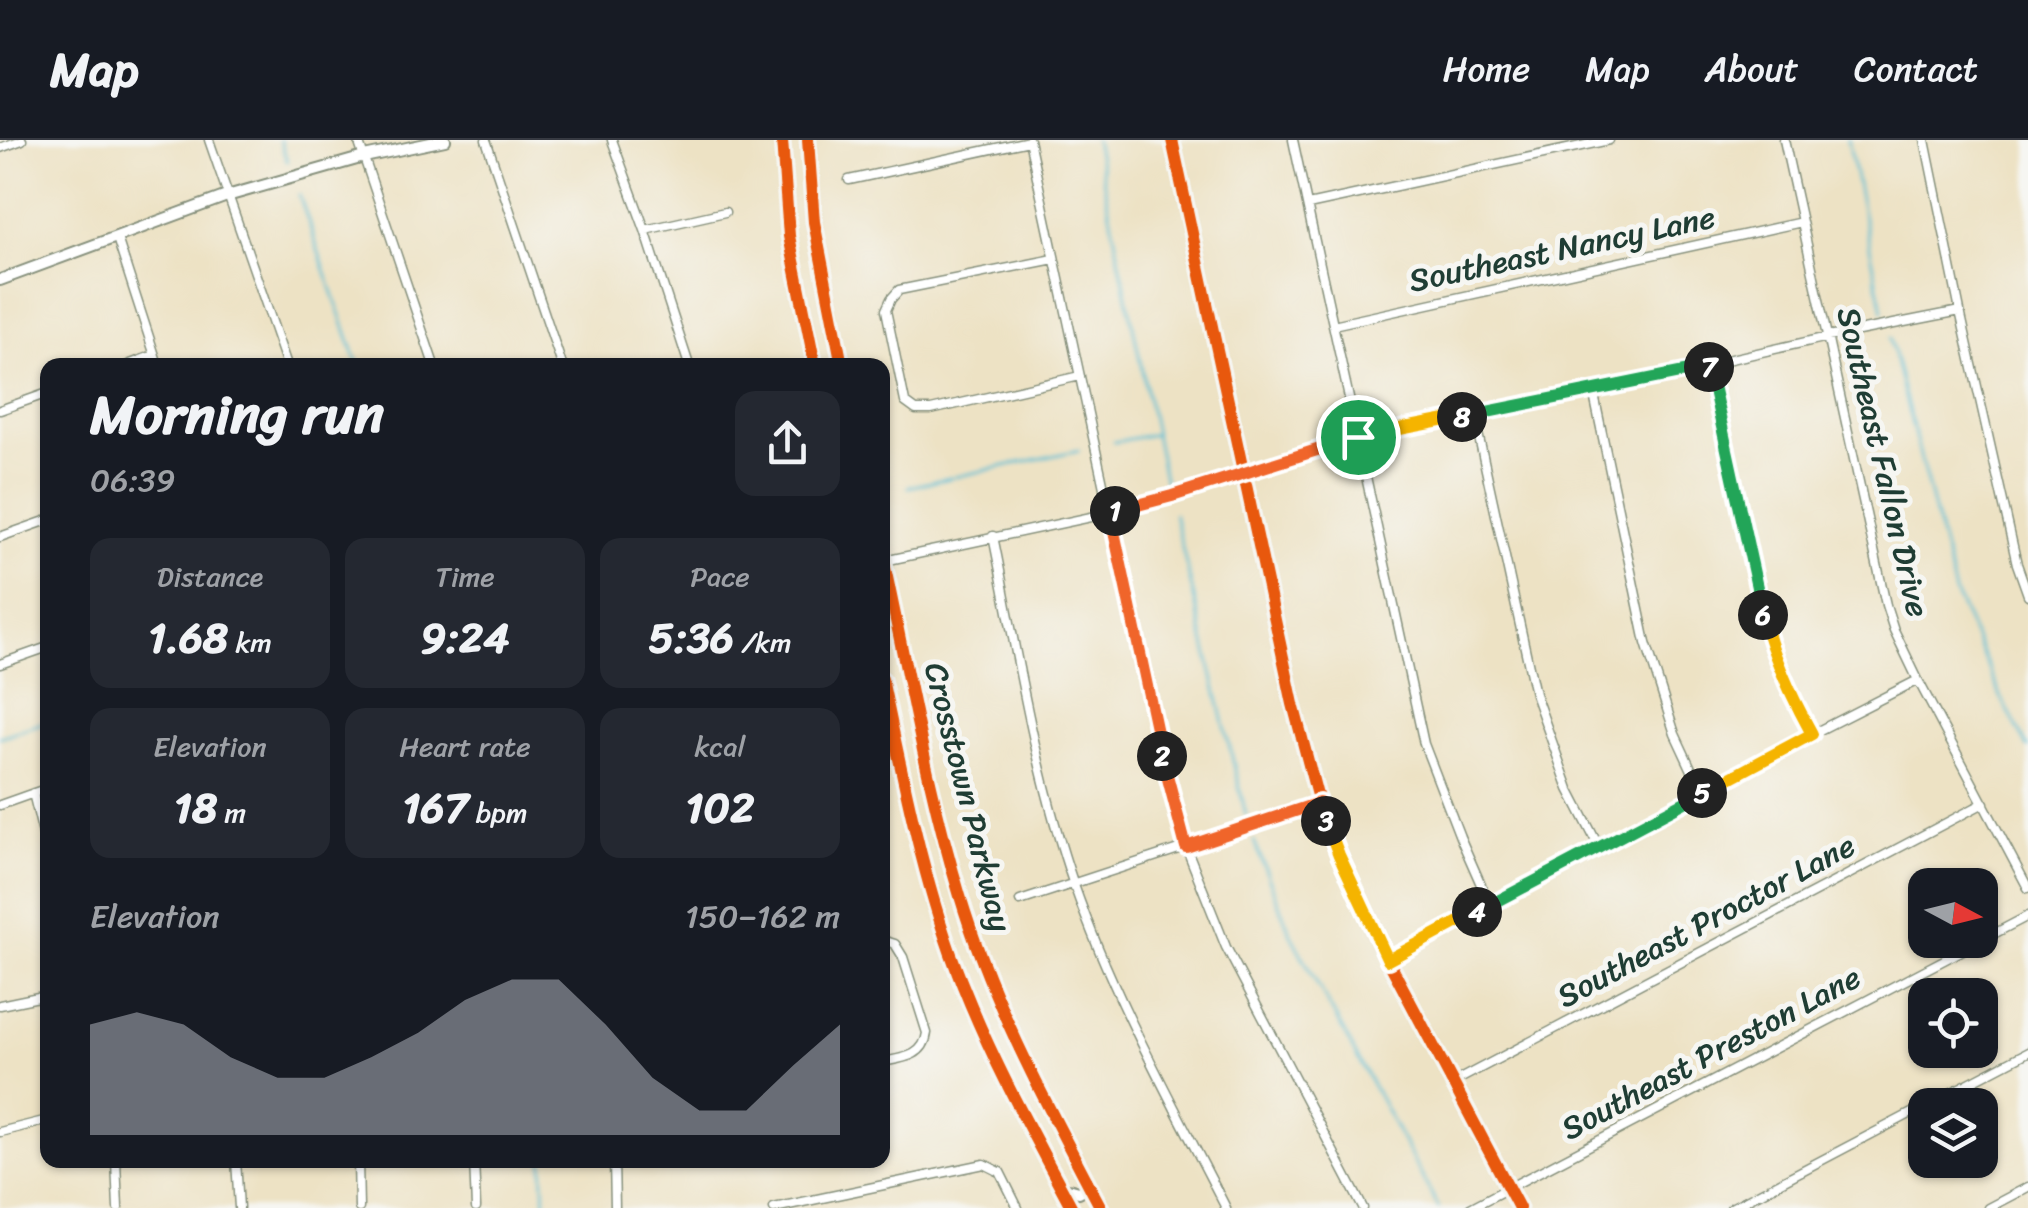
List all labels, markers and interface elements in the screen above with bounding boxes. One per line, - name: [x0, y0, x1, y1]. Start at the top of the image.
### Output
- text: Map: [50, 27, 139, 112]
- text: Home: [1443, 38, 1530, 100]
- text: Map: [1585, 38, 1650, 100]
- text: About: [1705, 38, 1799, 100]
- text: Contact: [1854, 38, 1978, 100]
- street label: Southeast Nancy Lane: [1403, 189, 1721, 309]
- street label: Southeast Fallon Drive: [1820, 301, 1946, 623]
- pin: 7: [1684, 342, 1734, 392]
- text: 7: [1701, 342, 1717, 391]
- text: Morning run: [90, 366, 384, 463]
- button: share: [735, 391, 840, 496]
- pin: 8: [1437, 392, 1487, 442]
- text: 8: [1454, 392, 1470, 441]
- pin: [1316, 395, 1401, 480]
- icon: arrive: [1331, 410, 1386, 465]
- text: 06:39: [90, 452, 175, 509]
- pin: 1: [1090, 486, 1140, 536]
- text: 1: [1109, 486, 1121, 535]
- text: Distance: [157, 552, 263, 601]
- text: Time: [435, 552, 495, 601]
- text: Pace: [690, 552, 750, 601]
- pin: 6: [1738, 590, 1788, 640]
- text: 6: [1755, 590, 1771, 639]
- text: 1.68: [148, 601, 228, 675]
- text: 9:24: [421, 601, 509, 675]
- text: 5:36: [649, 601, 734, 675]
- text: km: [228, 618, 272, 667]
- text: /km: [734, 618, 791, 667]
- street label: Crosstown Parkway: [907, 656, 1029, 938]
- text: Elevation: [153, 722, 267, 771]
- text: Heart rate: [399, 722, 531, 771]
- text: kcal: [695, 722, 745, 771]
- pin: 2: [1137, 731, 1187, 781]
- text: 2: [1154, 731, 1170, 780]
- pin: 5: [1677, 768, 1727, 818]
- text: 5: [1693, 768, 1711, 817]
- text: 18: [174, 771, 217, 845]
- text: 167: [403, 771, 468, 845]
- text: 102: [686, 771, 754, 845]
- text: m: [217, 788, 246, 837]
- text: bpm: [468, 788, 527, 837]
- pin: 3: [1301, 796, 1351, 846]
- text: 3: [1318, 796, 1334, 845]
- street label: Southeast Proctor Lane: [1546, 818, 1866, 1024]
- north arrow: [1908, 868, 1998, 958]
- map controls: [1908, 868, 1998, 1178]
- pin: 4: [1452, 887, 1502, 937]
- text: 4: [1468, 887, 1486, 936]
- text: Elevation: [90, 888, 220, 945]
- text: 150–162 m: [685, 888, 840, 945]
- street label: Southeast Preston Lane: [1550, 950, 1872, 1156]
- button: locate: [1908, 978, 1998, 1068]
- button: layers: [1908, 1088, 1998, 1178]

